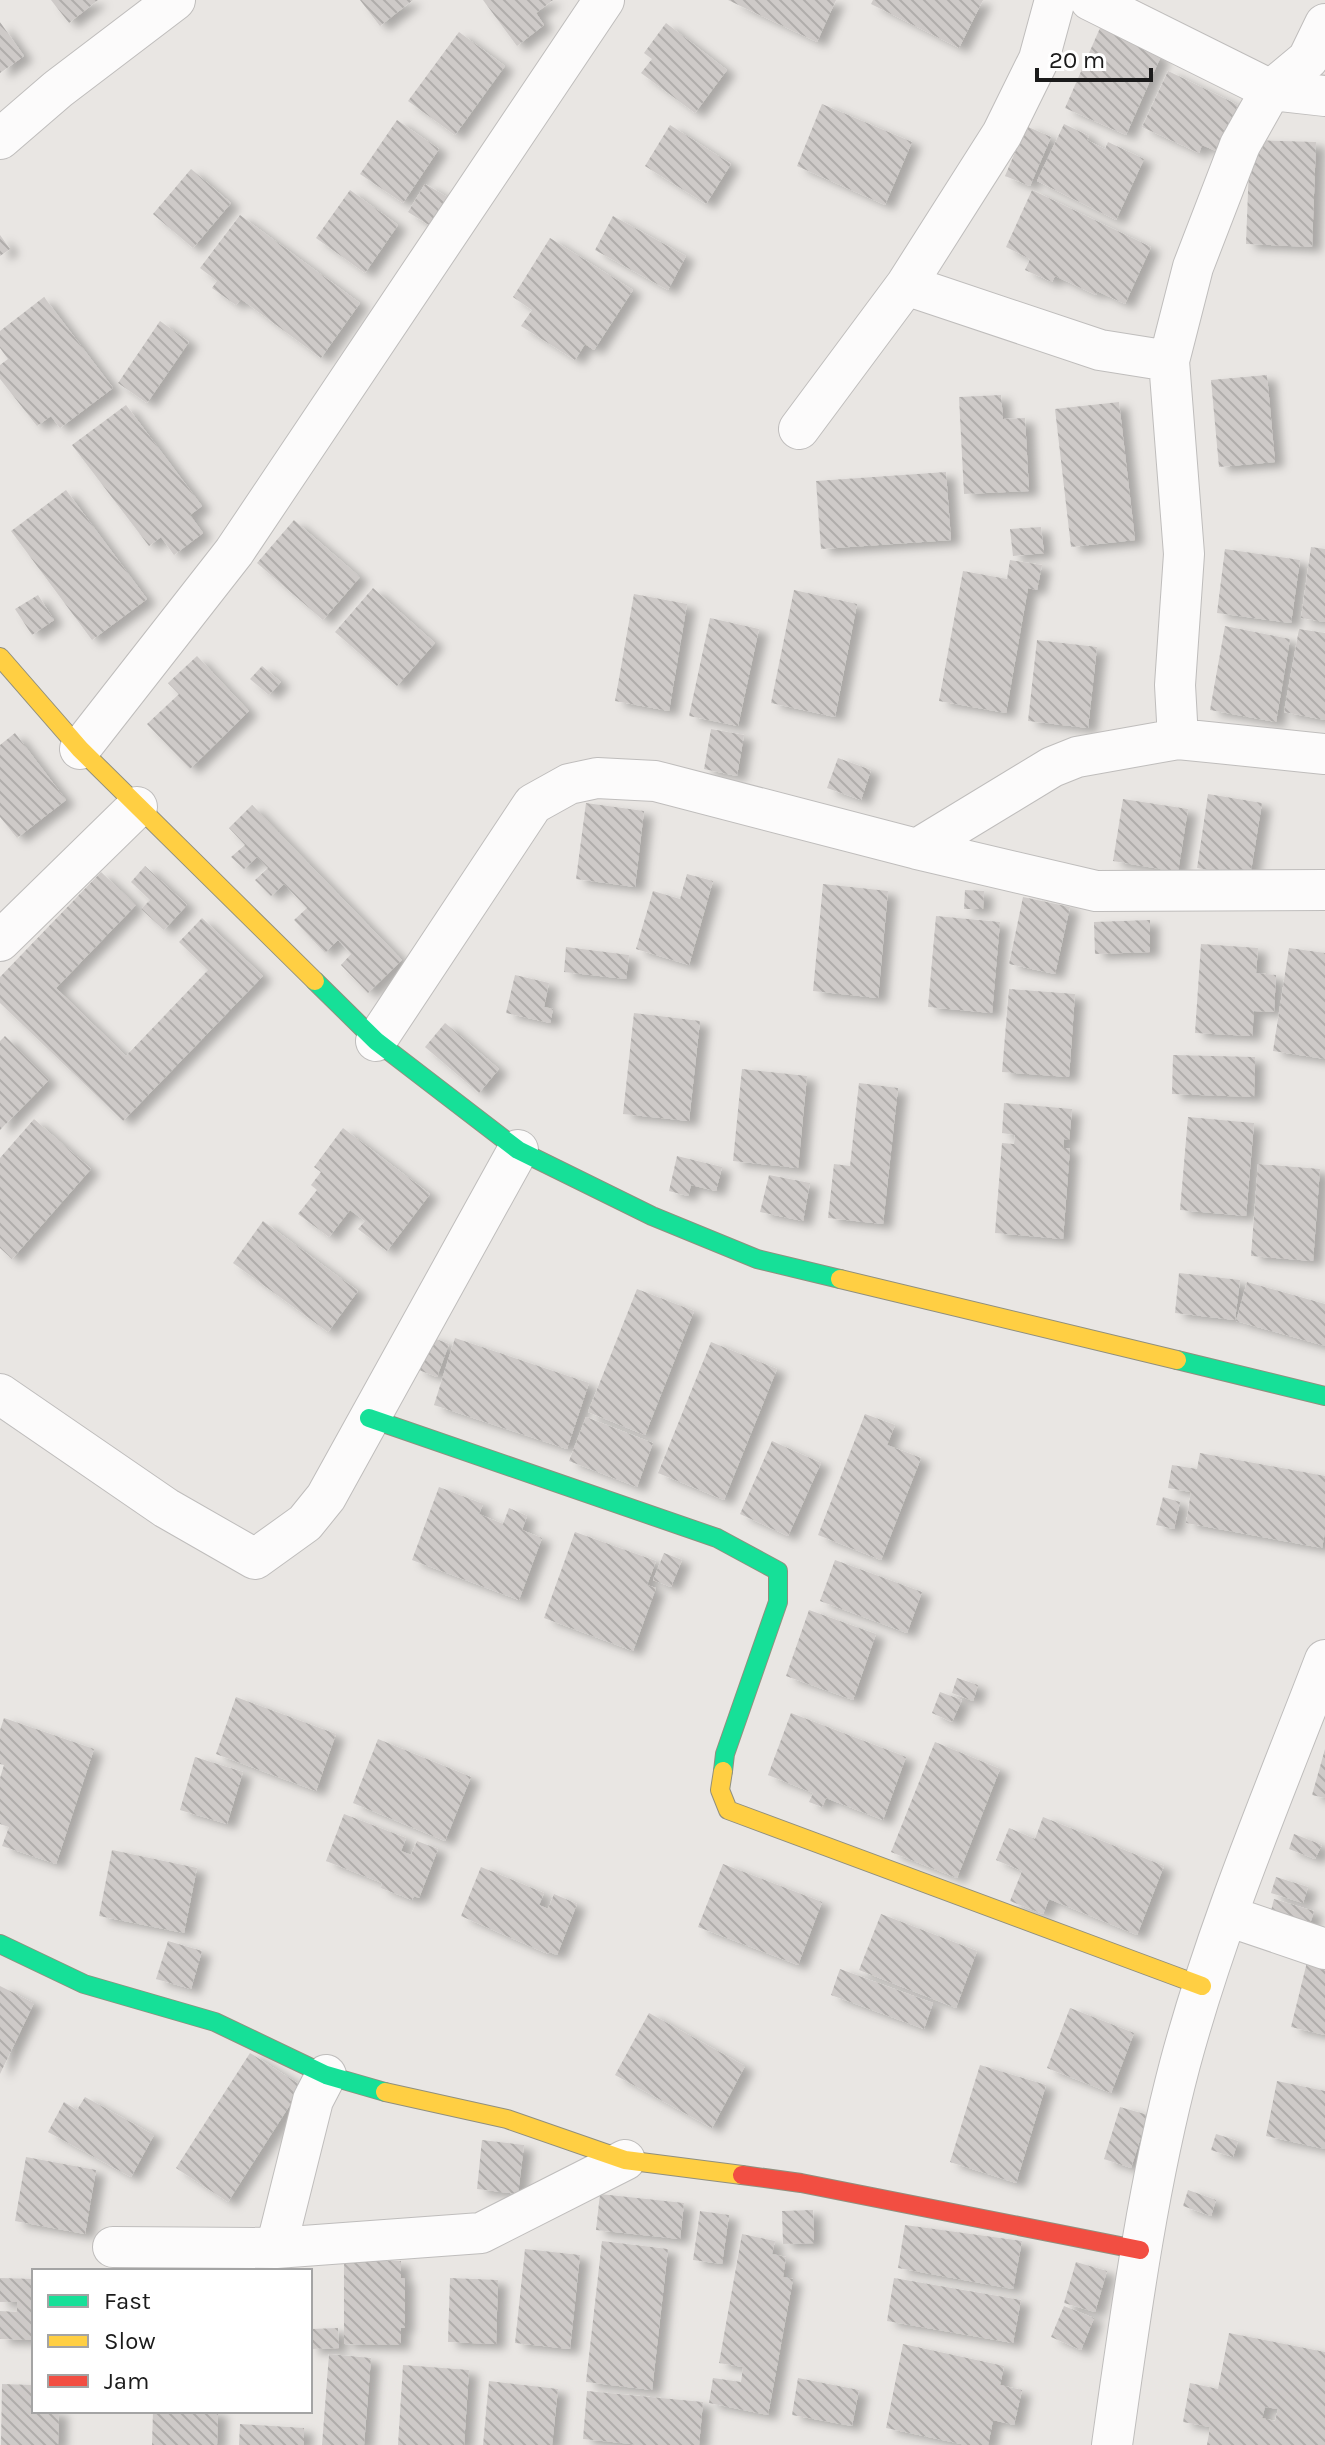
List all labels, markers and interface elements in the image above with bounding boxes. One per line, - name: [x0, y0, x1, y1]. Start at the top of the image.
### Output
- scale bar: [1037, 32, 1151, 82]
- text: 20 m: [1049, 46, 1105, 74]
- legend: [32, 2269, 312, 2413]
- text: Fast: [104, 2287, 151, 2315]
- text: Slow: [104, 2327, 156, 2355]
- text: Jam: [104, 2367, 149, 2395]

